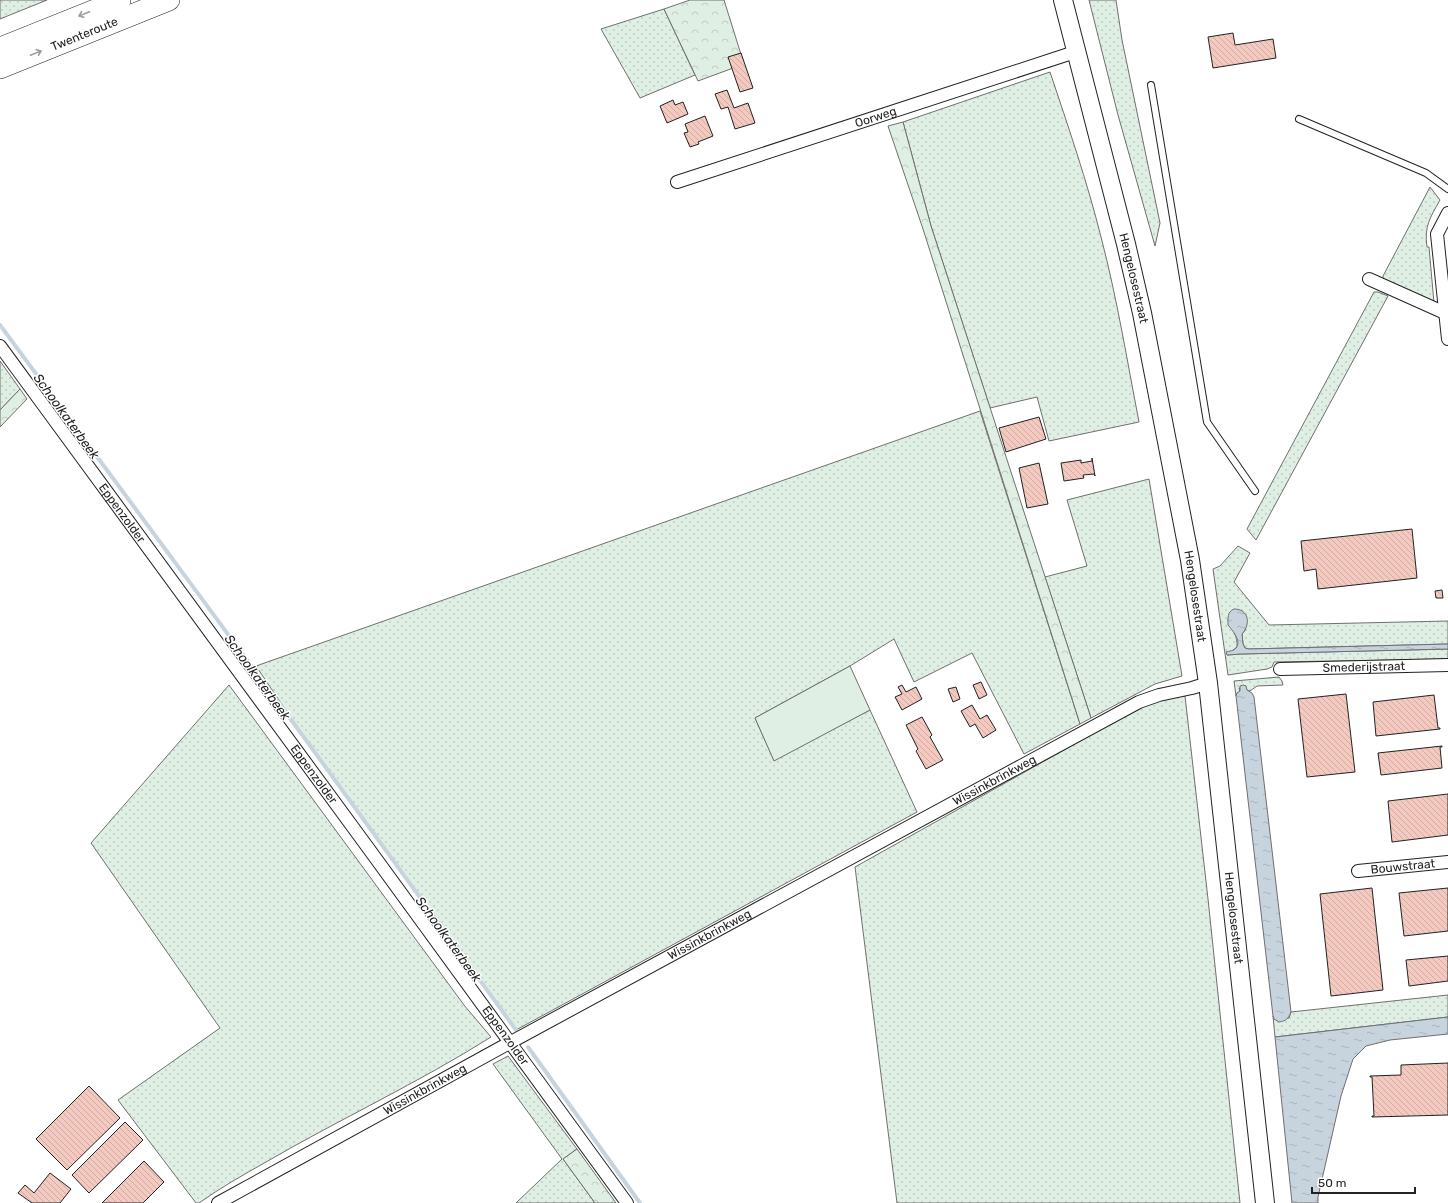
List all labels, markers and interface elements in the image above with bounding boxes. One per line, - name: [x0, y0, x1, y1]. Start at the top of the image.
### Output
- one-way arrow: [78, 11, 90, 19]
- street label: Twenteroute: [49, 14, 120, 54]
- one-way arrow: [30, 49, 42, 57]
- street label: Oorweg: [853, 104, 898, 130]
- street label: Hengelosestraat: [1116, 231, 1151, 325]
- water label: Schoolkaterbeek: [31, 371, 103, 462]
- street label: Eppenzolder: [96, 481, 149, 546]
- street label: Hengelosestraat: [1181, 549, 1209, 643]
- water label: Schoolkaterbeek: [222, 632, 294, 723]
- street label: Smederijstraat: [1323, 659, 1406, 675]
- street label: Eppenzolder: [288, 742, 341, 807]
- street label: Wissinkbrinkweg: [950, 752, 1038, 809]
- street label: Bouwstraat: [1370, 856, 1436, 877]
- street label: Hengelosestraat: [1222, 871, 1246, 965]
- water label: Schoolkaterbeek: [413, 894, 485, 985]
- street label: Wissinkbrinkweg: [665, 906, 754, 963]
- street label: Eppenzolder: [479, 1003, 532, 1068]
- street label: Wissinkbrinkweg: [381, 1061, 469, 1118]
- scale bar: [1312, 1169, 1415, 1195]
- text: 50 m: [1318, 1176, 1346, 1190]

